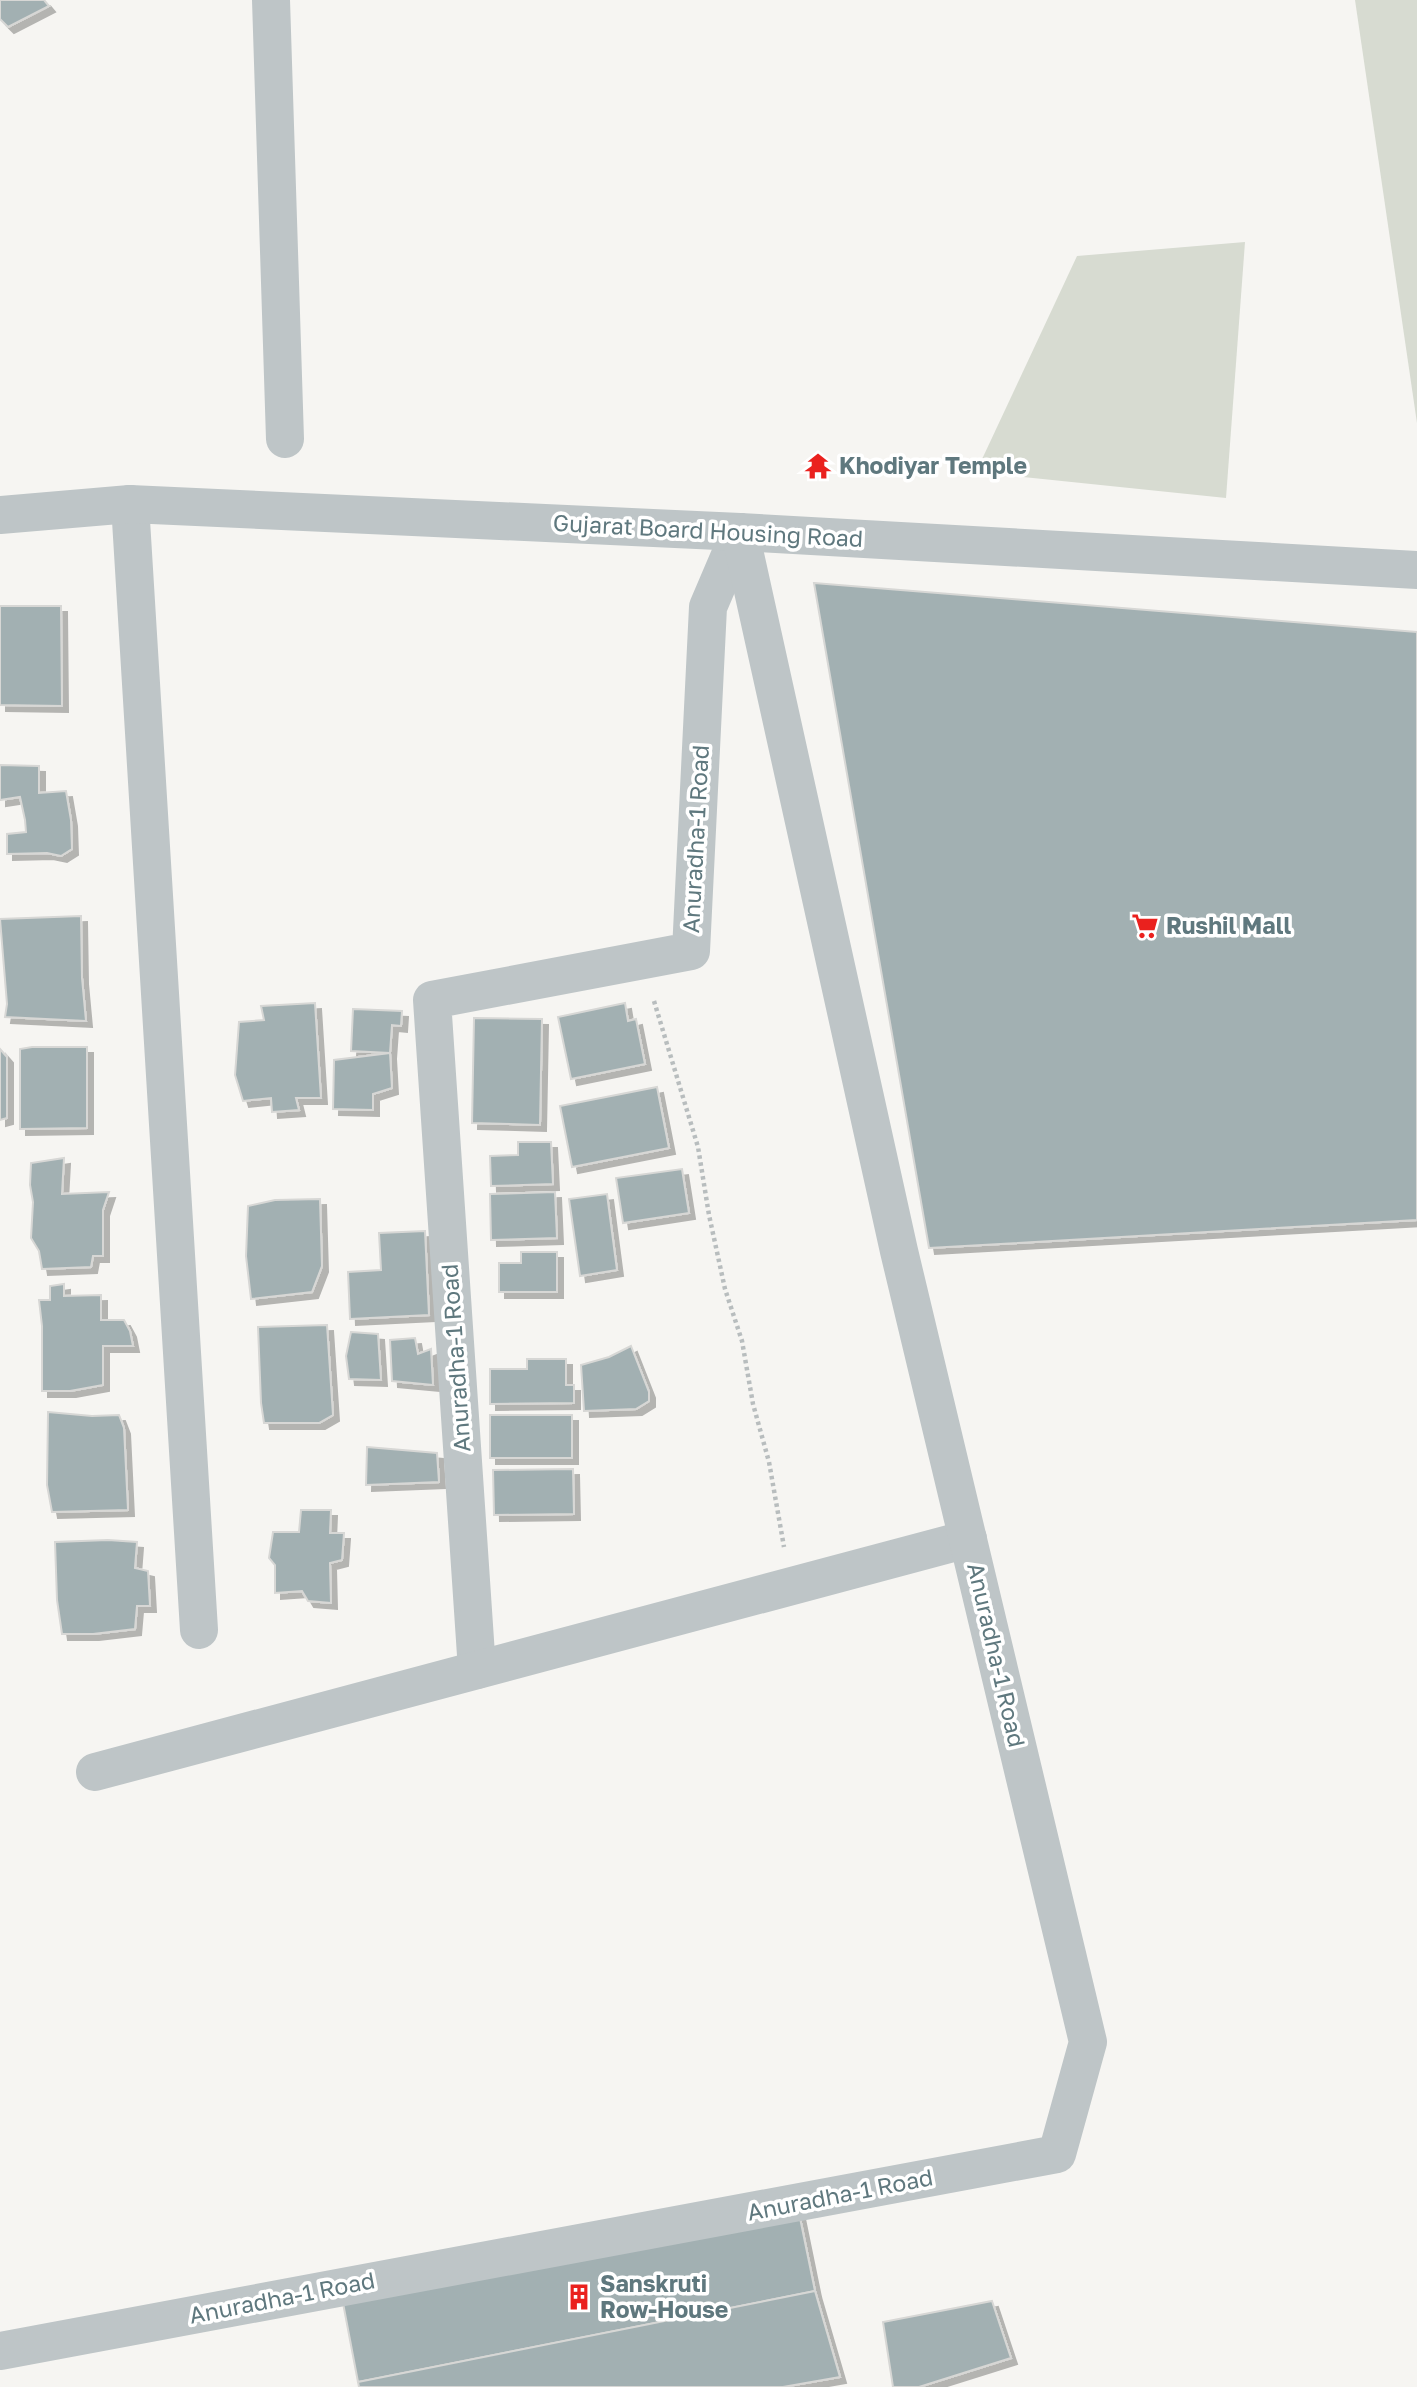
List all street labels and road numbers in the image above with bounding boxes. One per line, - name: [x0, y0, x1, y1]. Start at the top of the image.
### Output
- street label: Gujarat Board Housing Road: [552, 508, 864, 552]
- street label: Anuradha-1 Road: [676, 744, 714, 934]
- street label: Anuradha-1 Road: [434, 1263, 476, 1453]
- street label: Anuradha-1 Road: [962, 1560, 1032, 1750]
- street label: Anuradha-1 Road: [745, 2162, 935, 2226]
- street label: Anuradha-1 Road: [187, 2265, 377, 2329]

